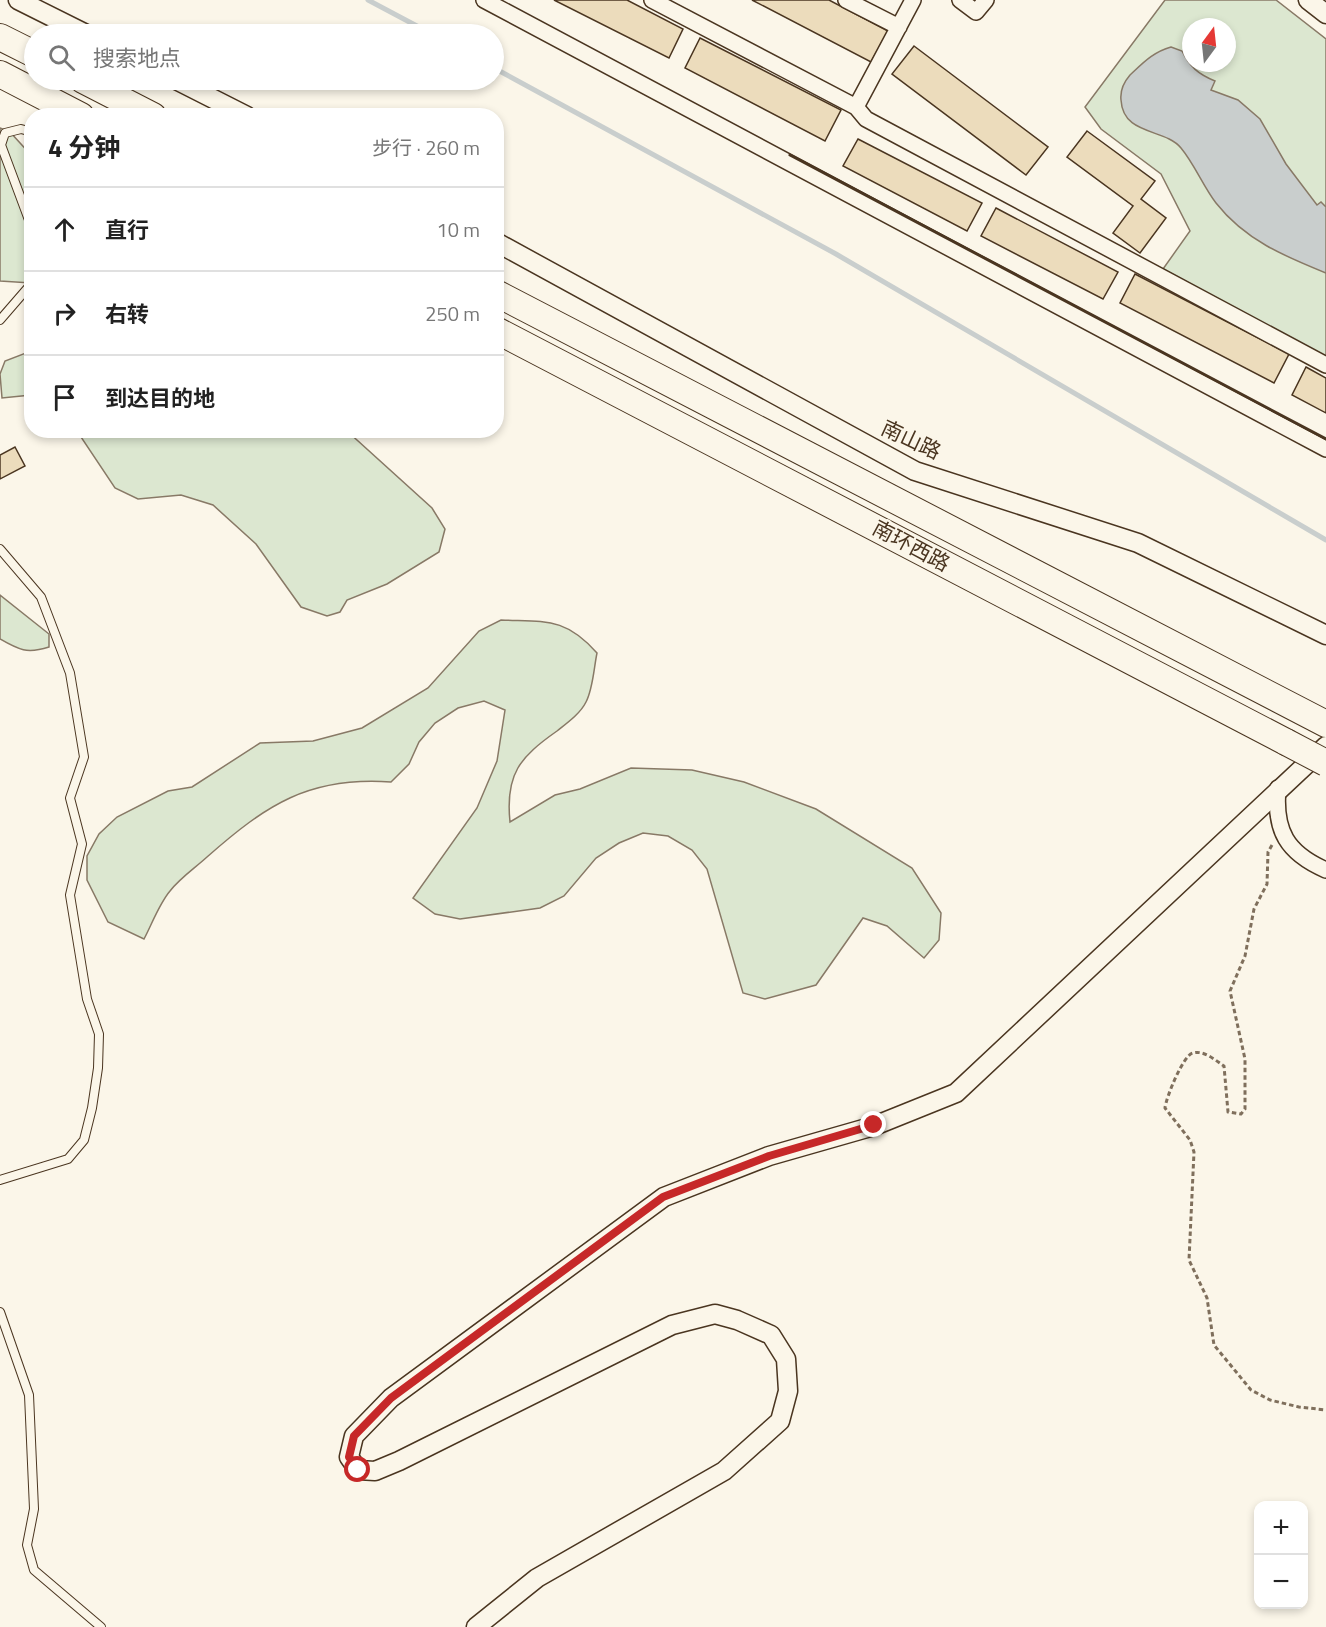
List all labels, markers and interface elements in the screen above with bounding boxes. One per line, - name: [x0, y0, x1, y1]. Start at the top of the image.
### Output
- north arrow: [1182, 18, 1236, 72]
- search box: [24, 24, 504, 90]
- icon: search: [45, 41, 78, 74]
- text: 搜索地点: [93, 41, 181, 75]
- text: 4 分钟: [48, 128, 120, 167]
- text: 步行 · 260 m: [372, 132, 480, 163]
- icon: ahead: [48, 213, 81, 246]
- text: 直行: [105, 213, 149, 247]
- text: 10 m: [436, 214, 480, 245]
- icon: right: [48, 297, 81, 330]
- text: 右转: [105, 297, 149, 331]
- text: 250 m: [425, 298, 480, 329]
- icon: arrive: [48, 381, 81, 414]
- text: 到达目的地: [105, 381, 215, 415]
- street label: 南山路: [876, 411, 947, 467]
- street label: 南环西路: [867, 511, 956, 579]
- route end: [860, 1111, 886, 1137]
- route start: [344, 1456, 370, 1482]
- map controls: [1254, 1501, 1308, 1609]
- button: +: [1254, 1501, 1308, 1555]
- button: −: [1254, 1555, 1308, 1609]

